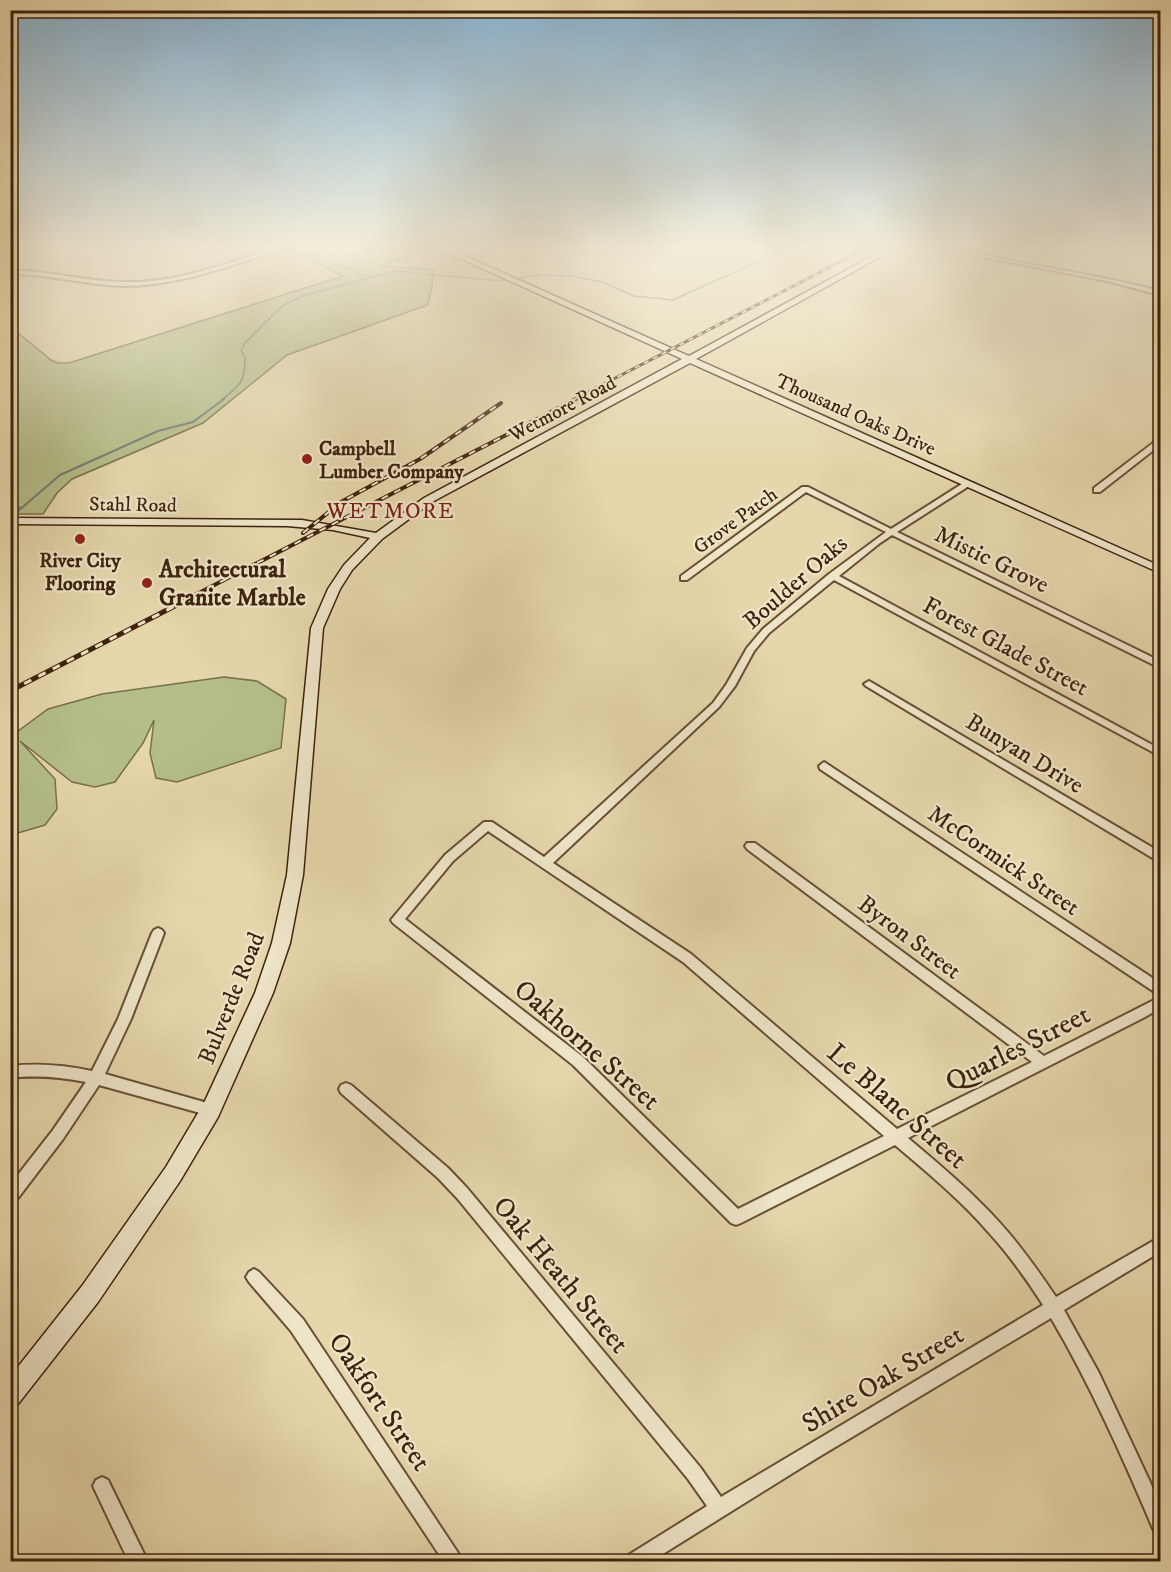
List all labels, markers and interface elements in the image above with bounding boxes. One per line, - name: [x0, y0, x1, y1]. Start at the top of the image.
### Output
- street label: Thousand Oaks Drive: [771, 369, 939, 462]
- street label: Wetmore Road: [504, 371, 621, 449]
- place label: Campbell Lumber Company: [319, 437, 464, 485]
- marker: Campbell Lumber Company: [300, 452, 314, 466]
- street label: Grove Patch: [689, 482, 783, 560]
- street label: Stahl Road: [89, 492, 177, 519]
- district label: WETMORE: [326, 498, 455, 525]
- street label: Mistic Grove: [930, 519, 1054, 600]
- street label: Boulder Oaks: [737, 529, 854, 636]
- marker: River City Flooring: [73, 532, 87, 546]
- place label: River City Flooring: [39, 549, 121, 597]
- place label: Architectural Granite Marble: [158, 555, 306, 613]
- marker: Architectural Granite Marble: [140, 576, 154, 590]
- street label: Forest Glade Street: [918, 591, 1094, 703]
- street label: Bunyan Drive: [960, 707, 1089, 801]
- street label: McCormick Street: [922, 799, 1085, 923]
- street label: Byron Street: [852, 889, 967, 987]
- street label: Bulverde Road: [192, 928, 272, 1069]
- street label: Oakhorne Street: [507, 972, 667, 1118]
- street label: Quarles Street: [939, 997, 1096, 1100]
- street label: Le Blanc Street: [820, 1036, 974, 1177]
- street label: Oak Heath Street: [485, 1189, 637, 1361]
- street label: Shire Oak Street: [796, 1317, 970, 1441]
- street label: Oakfort Street: [321, 1326, 439, 1478]

